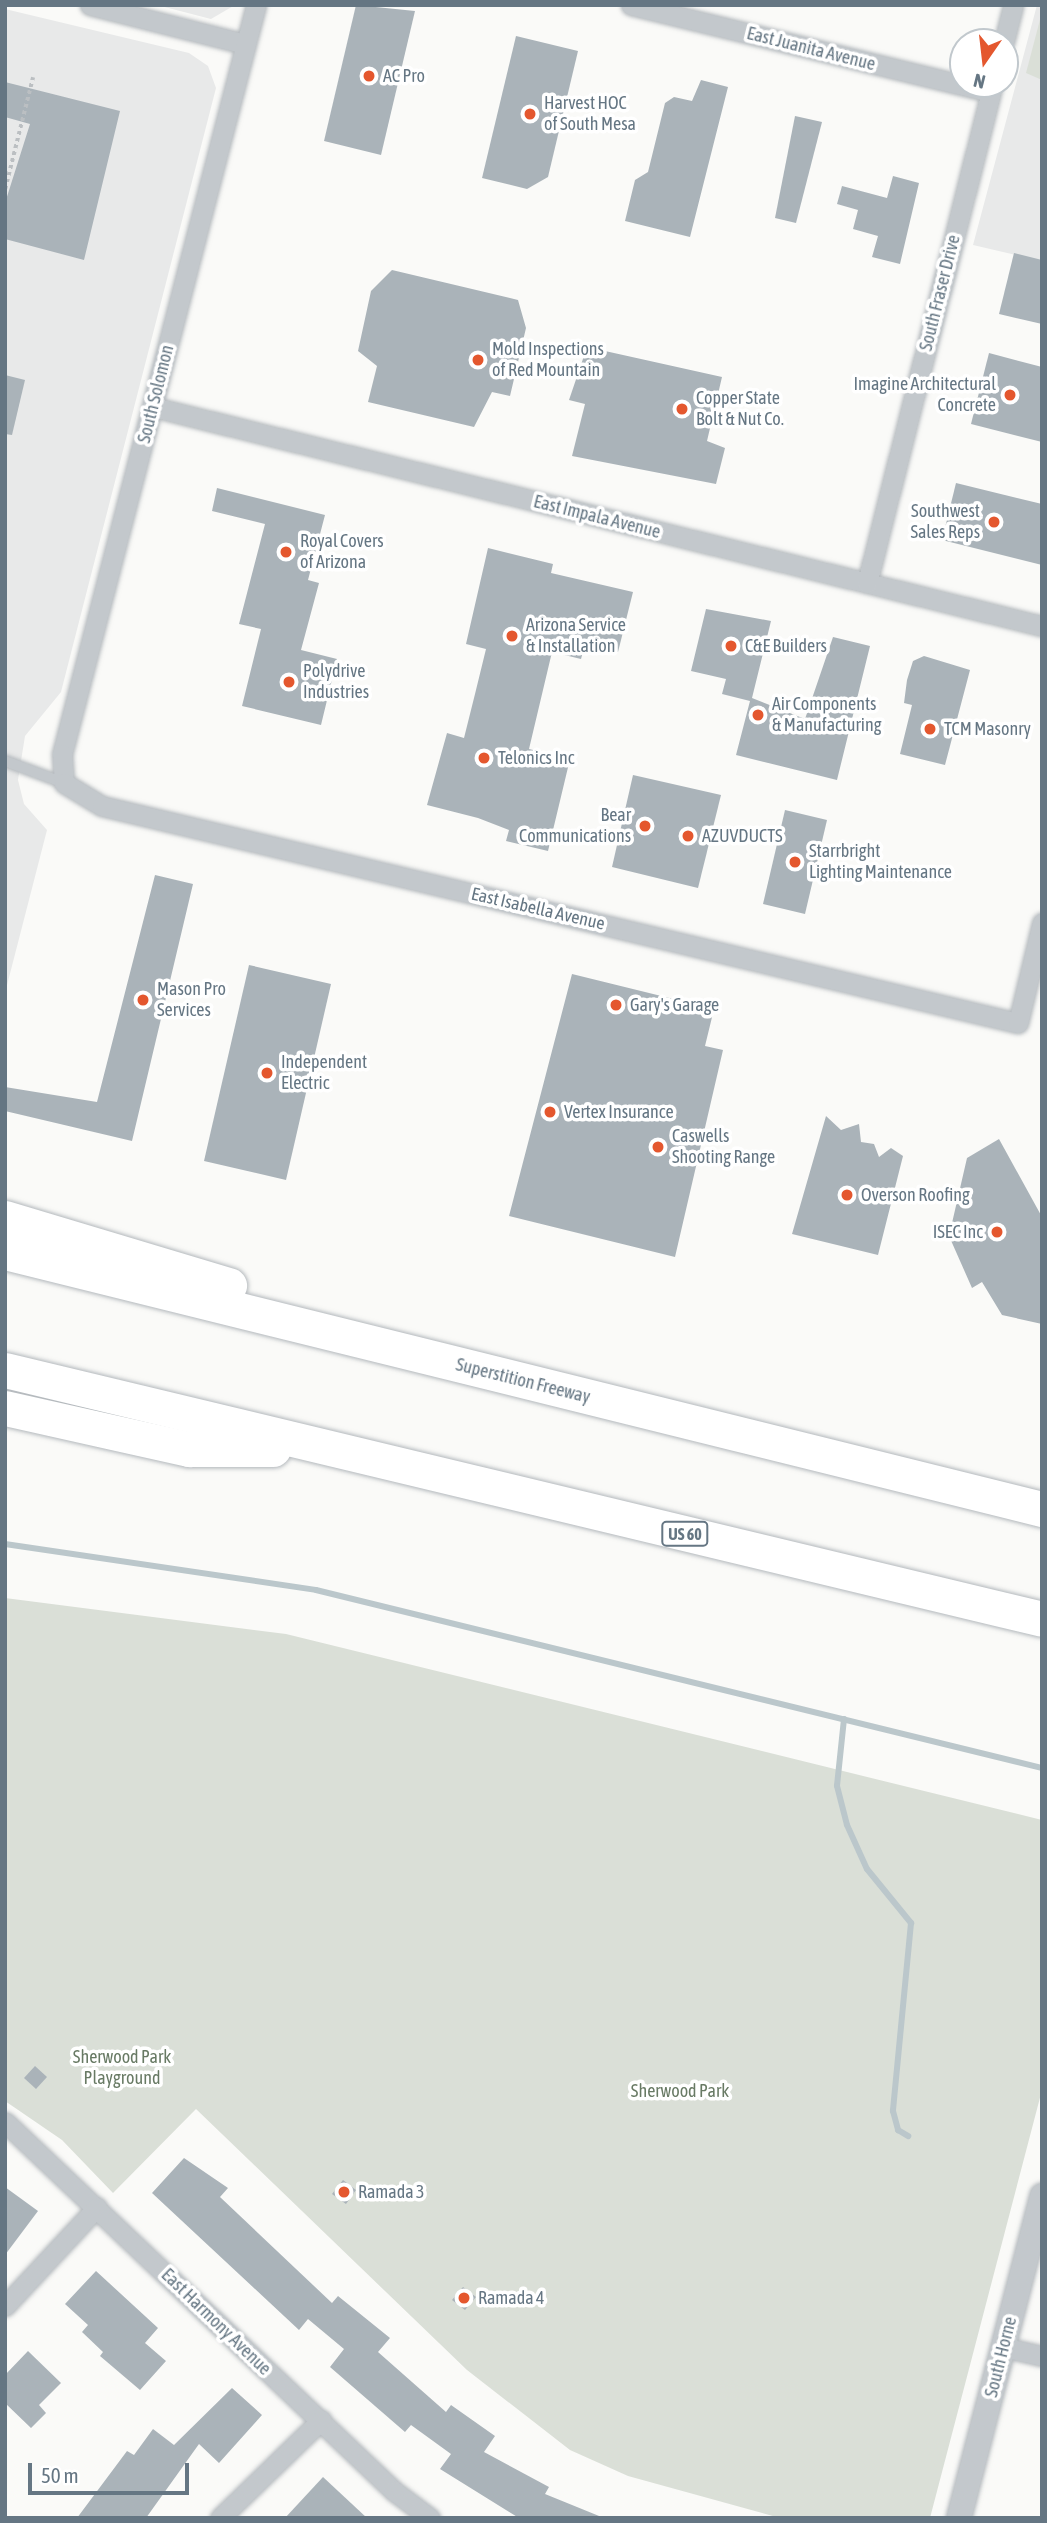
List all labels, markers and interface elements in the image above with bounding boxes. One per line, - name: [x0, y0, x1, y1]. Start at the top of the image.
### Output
- street label: East Juanita Avenue: [745, 23, 877, 75]
- north arrow: [949, 28, 1019, 98]
- place label: AC Pro: [383, 65, 425, 87]
- marker: AC Pro: [361, 68, 377, 84]
- text: N: [971, 69, 988, 93]
- place label: Harvest HOC of South Mesa: [544, 93, 636, 136]
- marker: Harvest HOC of South Mesa: [522, 106, 538, 122]
- street label: South Fraser Drive: [915, 233, 965, 353]
- place label: Mold Inspections of Red Mountain: [492, 339, 604, 382]
- street label: South Solomon: [133, 343, 179, 445]
- marker: Mold Inspections of Red Mountain: [470, 352, 486, 368]
- place label: Imagine Architectural Concrete: [853, 374, 996, 416]
- marker: Imagine Architectural Concrete: [1002, 387, 1018, 403]
- place label: Copper State Bolt & Nut Co.: [696, 388, 784, 430]
- marker: Copper State Bolt & Nut Co.: [674, 401, 690, 417]
- street label: East Impala Avenue: [531, 491, 663, 543]
- place label: Southwest Sales Reps: [910, 501, 980, 544]
- marker: Southwest Sales Reps: [986, 514, 1002, 530]
- place label: Royal Covers of Arizona: [300, 531, 384, 574]
- marker: Royal Covers of Arizona: [278, 544, 294, 560]
- place label: Arizona Service & Installation: [526, 615, 626, 658]
- marker: Arizona Service & Installation: [504, 628, 520, 644]
- place label: C&E Builders: [745, 635, 827, 657]
- marker: C&E Builders: [723, 638, 739, 654]
- place label: Polydrive Industries: [303, 661, 369, 704]
- marker: Polydrive Industries: [281, 674, 297, 690]
- place label: Air Components & Manufacturing: [772, 694, 881, 736]
- marker: Air Components & Manufacturing: [750, 707, 766, 723]
- place label: TCM Masonry: [944, 718, 1031, 740]
- marker: TCM Masonry: [922, 721, 938, 737]
- place label: Telonics Inc: [498, 747, 574, 769]
- marker: Telonics Inc: [476, 750, 492, 766]
- place label: Bear Communications: [519, 805, 631, 848]
- marker: Bear Communications: [637, 818, 653, 834]
- place label: AZUVDUCTS: [702, 825, 783, 847]
- marker: AZUVDUCTS: [680, 828, 696, 844]
- place label: Starrbright Lighting Maintenance: [809, 841, 952, 884]
- marker: Starrbright Lighting Maintenance: [787, 854, 803, 870]
- street label: East Isabella Avenue: [469, 883, 607, 935]
- place label: Mason Pro Services: [157, 979, 226, 1021]
- marker: Mason Pro Services: [135, 992, 151, 1008]
- place label: Gary's Garage: [630, 994, 719, 1016]
- marker: Gary's Garage: [608, 997, 624, 1013]
- place label: Independent Electric: [281, 1052, 367, 1094]
- marker: Independent Electric: [259, 1065, 275, 1081]
- place label: Vertex Insurance: [564, 1101, 674, 1123]
- marker: Vertex Insurance: [542, 1104, 558, 1120]
- place label: Caswells Shooting Range: [672, 1126, 775, 1168]
- marker: Caswells Shooting Range: [650, 1139, 666, 1155]
- place label: Overson Roofing: [861, 1184, 970, 1206]
- marker: Overson Roofing: [839, 1187, 855, 1203]
- place label: ISEC Inc: [933, 1221, 983, 1243]
- marker: ISEC Inc: [989, 1224, 1005, 1240]
- street label: Superstition Freeway: [454, 1354, 592, 1408]
- road number: US 60: [660, 1522, 710, 1546]
- park label: Sherwood Park Playground: [73, 2047, 171, 2090]
- park label: Sherwood Park: [631, 2080, 729, 2102]
- place label: Ramada 3: [358, 2181, 425, 2203]
- marker: Ramada 3: [336, 2184, 352, 2200]
- street label: East Harmony Avenue: [157, 2264, 275, 2380]
- place label: Ramada 4: [478, 2287, 545, 2309]
- marker: Ramada 4: [456, 2290, 472, 2306]
- street label: South Horne: [981, 2314, 1021, 2400]
- scale bar: [32, 2450, 192, 2494]
- text: 50 m: [41, 2463, 79, 2487]

